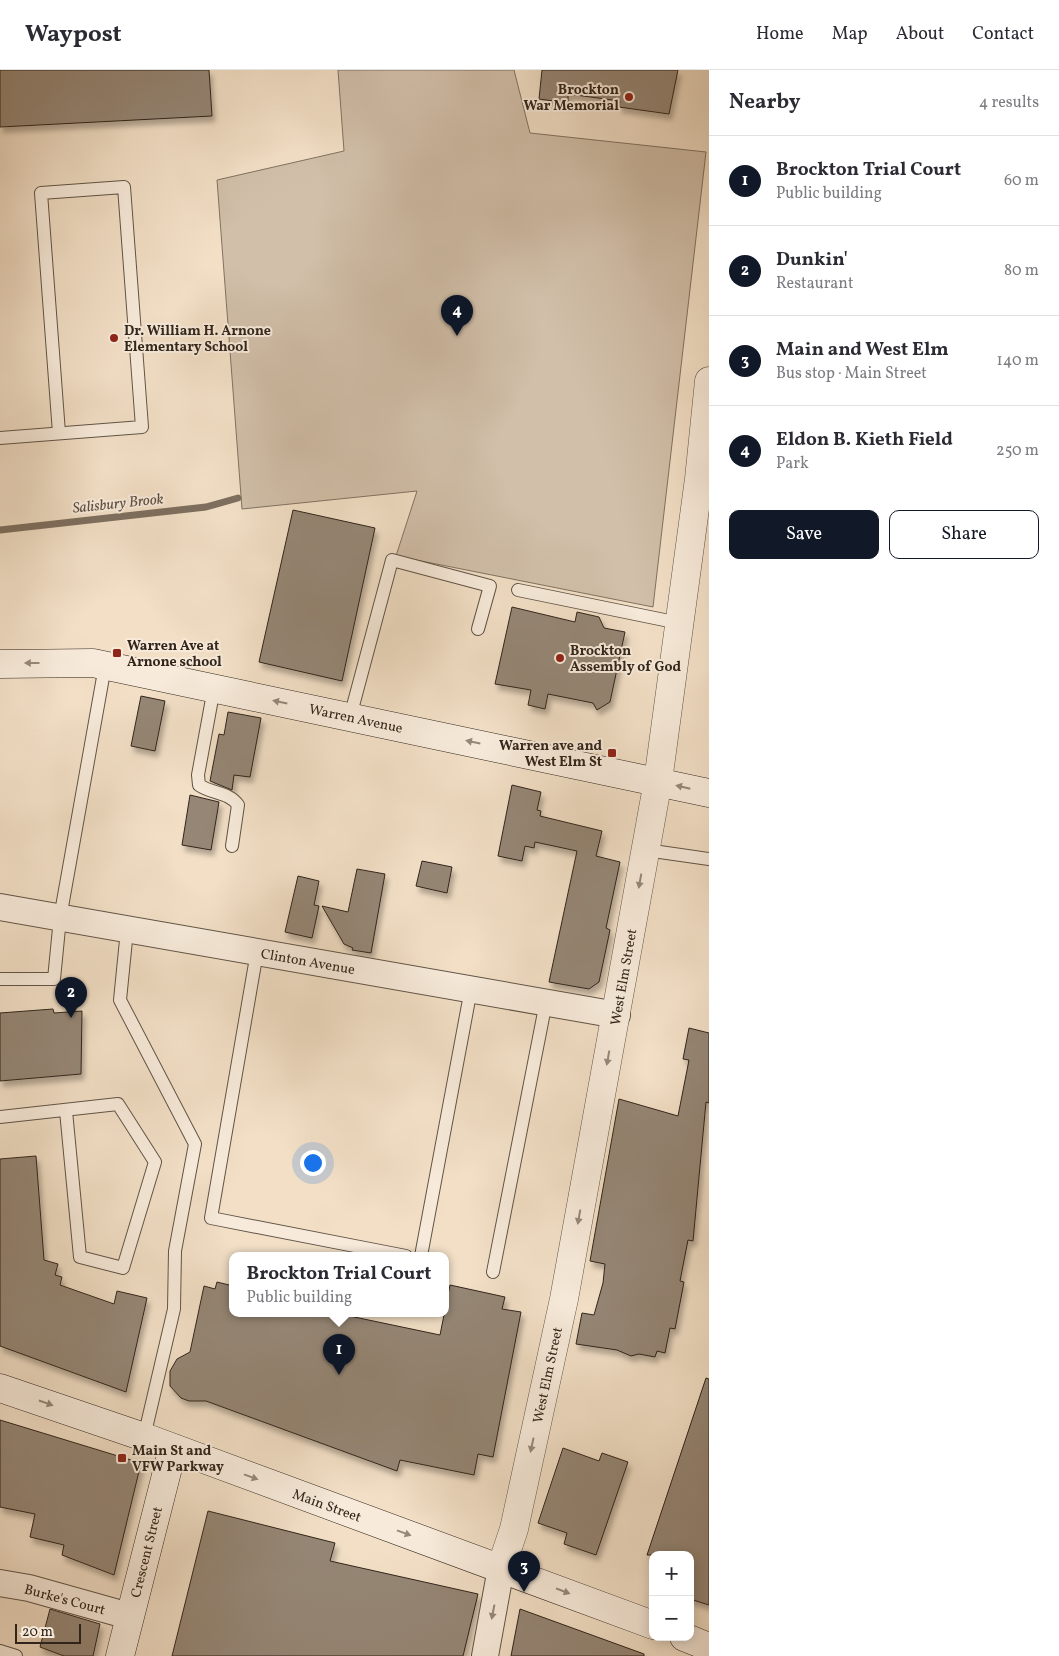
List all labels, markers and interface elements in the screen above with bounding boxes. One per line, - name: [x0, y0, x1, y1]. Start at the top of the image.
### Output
- text: Waypost: [25, 18, 122, 52]
- text: Home: [756, 22, 804, 47]
- text: Map: [832, 22, 868, 47]
- text: About: [896, 22, 944, 47]
- text: Contact: [972, 22, 1034, 47]
- place label: Brockton War Memorial: [523, 81, 619, 116]
- text: Nearby: [729, 88, 800, 117]
- marker: Brockton War Memorial: [623, 91, 635, 103]
- text: 4 results: [979, 92, 1039, 114]
- text: Brockton Trial Court: [776, 157, 961, 183]
- text: 1: [742, 170, 748, 192]
- text: 60 m: [1004, 170, 1039, 192]
- text: Public building: [776, 183, 882, 205]
- text: Dunkin': [776, 247, 848, 273]
- text: 2: [741, 260, 749, 282]
- text: 80 m: [1004, 260, 1039, 282]
- text: Restaurant: [776, 273, 854, 295]
- pin: 4: [441, 295, 473, 336]
- place label: Dr. William H. Arnone Elementary School: [124, 322, 271, 357]
- marker: Dr. William H. Arnone Elementary School: [108, 332, 120, 344]
- text: Main and West Elm: [776, 337, 949, 363]
- text: 3: [741, 350, 749, 372]
- text: 140 m: [997, 350, 1039, 372]
- text: Bus stop · Main Street: [776, 363, 927, 385]
- text: Eldon B. Kieth Field: [776, 427, 953, 453]
- text: 4: [740, 440, 750, 462]
- text: 250 m: [996, 440, 1039, 462]
- text: Park: [776, 453, 809, 475]
- water label: Salisbury Brook: [72, 489, 165, 520]
- button: Save: [729, 510, 879, 559]
- button: Share: [889, 510, 1039, 559]
- place label: Warren Ave at Arnone school: [127, 637, 222, 672]
- place label: Brockton Assembly of God: [570, 642, 682, 677]
- marker: Warren Ave at Arnone school: [111, 647, 123, 659]
- marker: Brockton Assembly of God: [554, 652, 566, 664]
- one-way arrow: [24, 659, 40, 667]
- one-way arrow: [272, 698, 287, 706]
- street label: Warren Avenue: [307, 700, 405, 739]
- place label: Warren ave and West Elm St: [499, 737, 602, 772]
- one-way arrow: [465, 738, 481, 746]
- marker: Warren ave and West Elm St: [606, 747, 618, 759]
- one-way arrow: [676, 783, 691, 791]
- one-way arrow: [636, 873, 644, 889]
- street label: West Elm Street: [607, 927, 642, 1027]
- street label: Clinton Avenue: [259, 945, 357, 980]
- pin: 2: [55, 977, 87, 1018]
- one-way arrow: [604, 1050, 612, 1066]
- your location: [300, 1150, 326, 1176]
- one-way arrow: [574, 1210, 582, 1226]
- popup: [229, 1252, 449, 1317]
- text: Brockton Trial Court: [246, 1261, 432, 1287]
- text: Public building: [246, 1287, 352, 1309]
- street label: West Elm Street: [529, 1325, 568, 1425]
- pin: 1: [323, 1334, 355, 1375]
- one-way arrow: [39, 1400, 54, 1407]
- one-way arrow: [528, 1438, 536, 1453]
- place label: Main St and VFW Parkway: [132, 1442, 224, 1477]
- marker: Main St and VFW Parkway: [116, 1452, 128, 1464]
- one-way arrow: [244, 1473, 259, 1481]
- street label: Main Street: [289, 1485, 364, 1528]
- street label: Crescent Street: [127, 1505, 168, 1600]
- one-way arrow: [397, 1529, 412, 1537]
- pin: 3: [508, 1551, 540, 1592]
- map controls: [649, 1551, 694, 1641]
- button: +: [649, 1551, 694, 1596]
- street label: Burke's Court: [22, 1581, 107, 1620]
- one-way arrow: [556, 1587, 571, 1595]
- button: −: [649, 1596, 694, 1641]
- one-way arrow: [488, 1604, 496, 1620]
- scale bar: [15, 1621, 81, 1644]
- text: 20 m: [22, 1623, 53, 1642]

